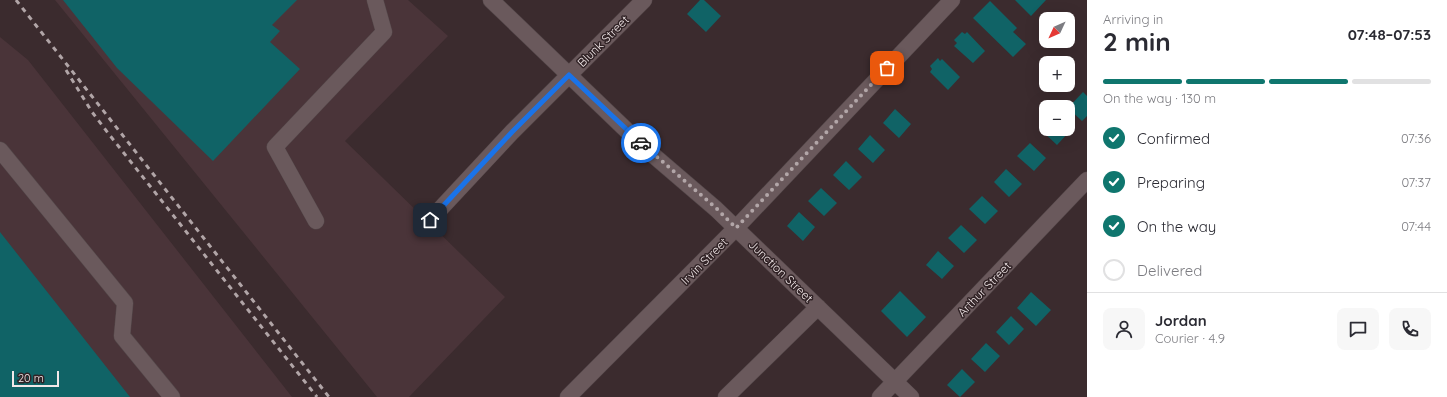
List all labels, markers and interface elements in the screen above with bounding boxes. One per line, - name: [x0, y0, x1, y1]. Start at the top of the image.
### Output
- text: Arriving in: [1103, 11, 1163, 27]
- street label: Blunk Street: [574, 12, 632, 70]
- north arrow: [1039, 12, 1075, 48]
- map controls: [1039, 12, 1075, 136]
- text: 2 min: [1103, 25, 1171, 58]
- text: 07:48–07:53: [1348, 25, 1431, 44]
- pin: [870, 51, 904, 85]
- button: +: [1039, 56, 1075, 92]
- icon: bag: [876, 57, 898, 79]
- text: On the way · 130 m: [1103, 90, 1216, 106]
- button: −: [1039, 100, 1075, 136]
- courier: [621, 123, 661, 163]
- icon: check: [1103, 127, 1125, 149]
- text: Confirmed: [1137, 129, 1210, 148]
- text: 07:36: [1401, 130, 1431, 146]
- icon: car: [630, 132, 652, 154]
- icon: check: [1103, 171, 1125, 193]
- text: Preparing: [1137, 173, 1205, 192]
- text: 07:37: [1401, 174, 1431, 190]
- pin: [413, 203, 447, 237]
- icon: home: [419, 209, 441, 231]
- icon: check: [1103, 215, 1125, 237]
- text: On the way: [1137, 217, 1216, 236]
- text: 07:44: [1401, 218, 1431, 234]
- street label: Irvin Street: [677, 234, 731, 288]
- street label: Junction Street: [746, 237, 816, 305]
- street label: Arthur Street: [954, 258, 1014, 320]
- text: Delivered: [1137, 261, 1202, 280]
- button: person: [1103, 308, 1145, 350]
- button: chat: [1337, 308, 1379, 350]
- button: phone: [1389, 308, 1431, 350]
- text: Jordan: [1155, 311, 1207, 330]
- text: Courier · 4.9: [1155, 330, 1225, 346]
- scale bar: [12, 369, 59, 388]
- text: 20 m: [18, 371, 44, 385]

